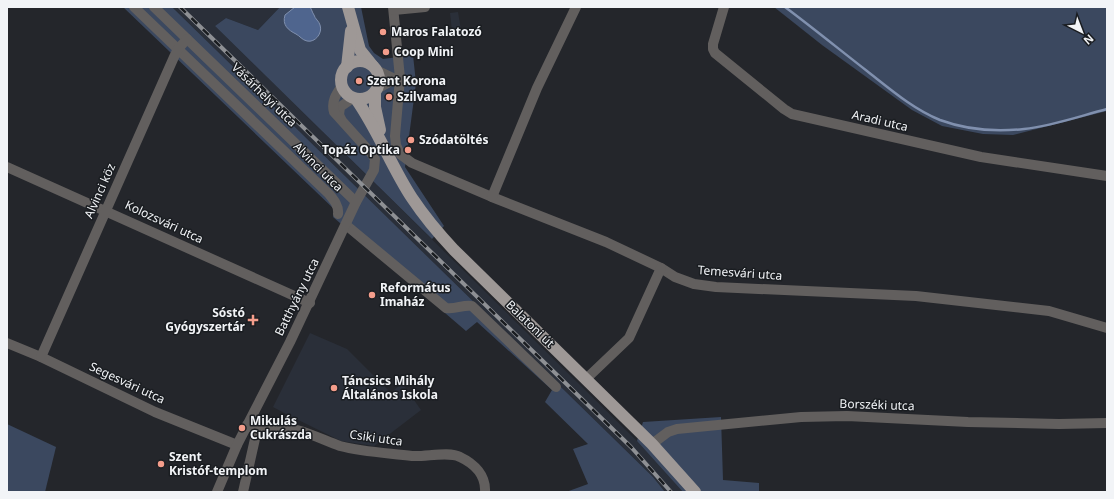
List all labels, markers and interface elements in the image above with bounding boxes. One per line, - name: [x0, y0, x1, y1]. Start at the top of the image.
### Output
- north arrow: [1062, 12, 1102, 52]
- place label: Maros Falatozó: [391, 23, 482, 40]
- marker: Maros Falatozó: [378, 27, 388, 37]
- text: N: [1081, 31, 1097, 48]
- place label: Coop Mini: [394, 43, 454, 60]
- marker: Coop Mini: [381, 47, 391, 57]
- street label: Vásárhelyi utca: [228, 59, 301, 130]
- place label: Szent Korona: [367, 72, 446, 89]
- marker: Szent Korona: [354, 76, 364, 86]
- place label: Szilvamag: [397, 88, 457, 105]
- marker: Szilvamag: [384, 92, 394, 102]
- street label: Aradi utca: [850, 106, 910, 135]
- place label: Szódatöltés: [419, 131, 488, 148]
- marker: Szódatöltés: [406, 135, 416, 145]
- street label: Alvinci utca: [290, 138, 347, 195]
- place label: Topáz Optika: [322, 141, 400, 158]
- marker: Topáz Optika: [403, 145, 413, 155]
- street label: Alvinci köz: [80, 160, 119, 221]
- street label: Kolozsvári utca: [122, 196, 206, 247]
- street label: Batthyány utca: [270, 255, 323, 338]
- street label: Temesvári utca: [697, 261, 783, 284]
- place label: Református Imaház: [380, 279, 450, 310]
- marker: Református Imaház: [367, 290, 377, 300]
- street label: Balatoni út: [502, 296, 559, 352]
- place label: Sóstó Gyógyszertár: [165, 304, 246, 335]
- marker: Sóstó Gyógyszertár: [248, 315, 258, 325]
- street label: Segesvári utca: [87, 358, 168, 407]
- place label: Táncsics Mihály Általános Iskola: [342, 372, 438, 403]
- marker: Táncsics Mihály Általános Iskola: [329, 383, 339, 393]
- street label: Borszéki utca: [839, 395, 915, 414]
- place label: Mikulás Cukrászda: [250, 412, 312, 443]
- marker: Mikulás Cukrászda: [237, 423, 247, 433]
- street label: Csiki utca: [348, 425, 404, 450]
- place label: Szent Kristóf-templom: [169, 448, 268, 479]
- marker: Szent Kristóf-templom: [156, 459, 166, 469]

